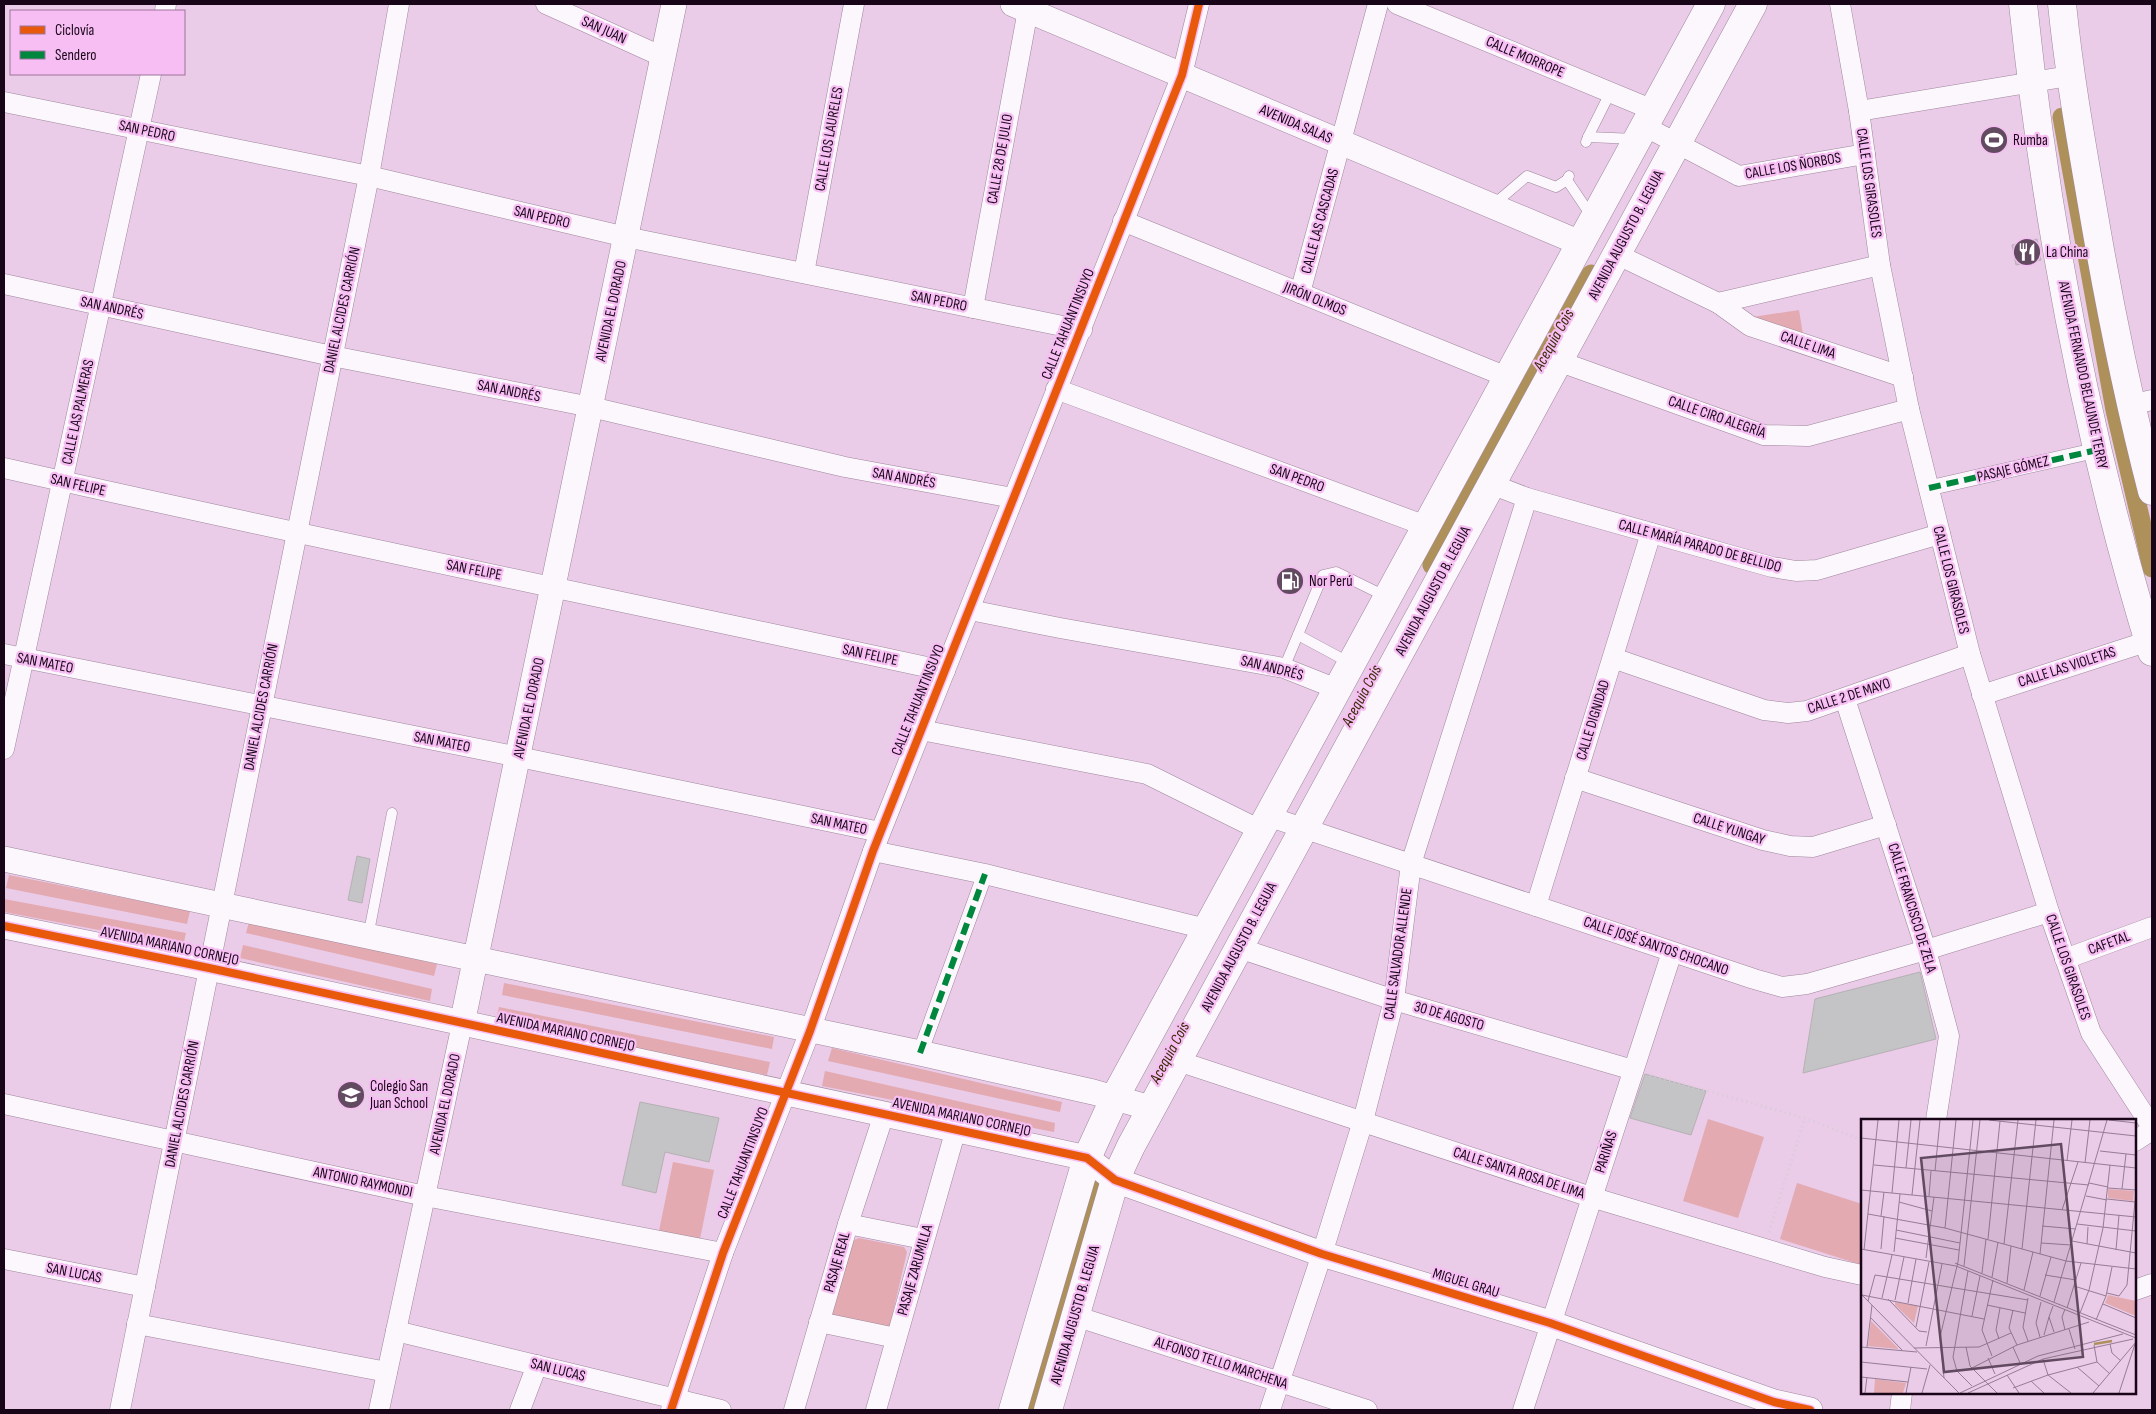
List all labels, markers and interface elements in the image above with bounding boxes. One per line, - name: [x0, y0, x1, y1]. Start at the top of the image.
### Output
- legend: [10, 10, 185, 75]
- street label: SAN JUAN: [579, 12, 629, 48]
- text: Ciclovía: [55, 21, 95, 40]
- street label: CALLE MORROPE: [1483, 32, 1567, 82]
- text: Sendero: [55, 46, 96, 65]
- street label: CALLE LOS LAURELES: [810, 85, 848, 193]
- street label: AVENIDA SALAS: [1256, 100, 1335, 148]
- street label: CALLE 28 DE JULIO: [983, 113, 1017, 205]
- street label: SAN PEDRO: [117, 116, 177, 146]
- sports icon: Rumba: [1979, 125, 2009, 155]
- street label: CALLE LOS GIRASOLES: [1852, 127, 1886, 239]
- place label: Rumba: [2013, 131, 2048, 150]
- street label: CALLE LOS ÑORBOS: [1744, 148, 1842, 184]
- street label: CALLE LAS CASCADAS: [1297, 166, 1343, 276]
- street label: AVENIDA AUGUSTO B. LEGUIA: [1583, 167, 1668, 304]
- street label: SAN PEDRO: [512, 201, 572, 233]
- restaurant icon: La China: [2012, 237, 2042, 267]
- place label: La China: [2046, 243, 2089, 262]
- street label: DANIEL ALCIDES CARRIÓN: [319, 245, 365, 375]
- street label: AVENIDA EL DORADO: [591, 259, 631, 364]
- street label: CALLE TAHUANTINSUYO: [1037, 266, 1099, 382]
- street label: JIRÓN OLMOS: [1280, 277, 1349, 320]
- street label: AVENIDA FERNANDO BELAUNDE TERRY: [2054, 278, 2112, 471]
- street label: SAN PEDRO: [909, 286, 969, 316]
- street label: SAN ANDRÉS: [79, 292, 145, 324]
- water label: Acequia Cois: [1529, 306, 1579, 375]
- street label: CALLE LIMA: [1778, 327, 1839, 363]
- street label: CALLE LAS PALMERAS: [58, 358, 98, 466]
- street label: SAN ANDRÉS: [476, 376, 542, 406]
- street label: CALLE CIRO ALEGRÍA: [1666, 391, 1769, 443]
- street label: PASAJE GÓMEZ: [1975, 451, 2051, 487]
- street label: SAN PEDRO: [1267, 459, 1327, 497]
- street label: SAN ANDRÉS: [871, 463, 937, 493]
- street label: SAN FELIPE: [49, 469, 107, 501]
- street label: CALLE MARÍA PARADO DE BELLIDO: [1616, 515, 1784, 577]
- street label: AVENIDA AUGUSTO B. LEGUIA: [1390, 523, 1475, 660]
- street label: CALLE LOS GIRASOLES: [1928, 524, 1974, 636]
- street label: SAN FELIPE: [445, 555, 503, 585]
- fuel station icon: Nor Perú: [1275, 566, 1305, 596]
- place label: Nor Perú: [1309, 572, 1353, 591]
- street label: SAN FELIPE: [841, 640, 899, 670]
- street label: DANIEL ALCIDES CARRIÓN: [239, 642, 283, 772]
- street label: CALLE TAHUANTINSUYO: [887, 642, 949, 758]
- street label: CALLE LAS VIOLETAS: [2016, 642, 2118, 692]
- street label: SAN MATEO: [15, 648, 75, 678]
- street label: SAN ANDRÉS: [1239, 651, 1305, 685]
- street label: AVENIDA EL DORADO: [509, 656, 549, 761]
- water label: Acequia Cois: [1337, 662, 1386, 731]
- street label: CALLE 2 DE MAYO: [1805, 674, 1893, 718]
- street label: CALLE DIGNIDAD: [1572, 678, 1614, 762]
- street label: SAN MATEO: [412, 727, 472, 757]
- street label: CALLE YUNGAY: [1691, 808, 1768, 850]
- street label: SAN MATEO: [809, 809, 869, 839]
- street label: CALLE FRANCISCO DE ZELA: [1883, 841, 1941, 976]
- street label: AVENIDA AUGUSTO B. LEGUIA: [1196, 879, 1281, 1016]
- street label: CALLE SALVADOR ALLENDE: [1379, 887, 1417, 1021]
- street label: CALLE JOSÉ SANTOS CHOCANO: [1581, 912, 1731, 980]
- street label: CALLE LOS GIRASOLES: [2041, 912, 2095, 1022]
- street label: AVENIDA MARIANO CORNEJO: [98, 922, 241, 970]
- street label: CAFETAL: [2085, 927, 2133, 959]
- street label: 30 DE AGOSTO: [1412, 997, 1486, 1035]
- street label: AVENIDA MARIANO CORNEJO: [494, 1008, 637, 1056]
- water label: Acequia Cois: [1145, 1019, 1194, 1088]
- street label: DANIEL ALCIDES CARRIÓN: [160, 1039, 204, 1169]
- street label: AVENIDA EL DORADO: [425, 1052, 465, 1157]
- place label: Colegio San Juan School: [369, 1077, 428, 1113]
- school or university icon: Colegio San Juan School: [336, 1080, 366, 1110]
- street label: AVENIDA MARIANO CORNEJO: [890, 1093, 1033, 1141]
- street label: CALLE TAHUANTINSUYO: [713, 1104, 773, 1222]
- inset map: [1861, 1119, 2136, 1394]
- street label: PARIÑAS: [1590, 1129, 1622, 1175]
- street label: CALLE SANTA ROSA DE LIMA: [1451, 1143, 1588, 1203]
- street label: ANTONIO RAYMONDI: [311, 1162, 414, 1202]
- street label: PASAJE ZARUMILLA: [893, 1222, 937, 1318]
- street label: PASAJE REAL: [819, 1229, 855, 1294]
- street label: AVENIDA AUGUSTO B. LEGUIA: [1046, 1243, 1104, 1388]
- street label: SAN LUCAS: [45, 1258, 103, 1288]
- street label: MIGUEL GRAU: [1430, 1264, 1502, 1302]
- street label: ALFONSO TELLO MARCHENA: [1151, 1332, 1291, 1394]
- street label: SAN LUCAS: [529, 1354, 587, 1386]

